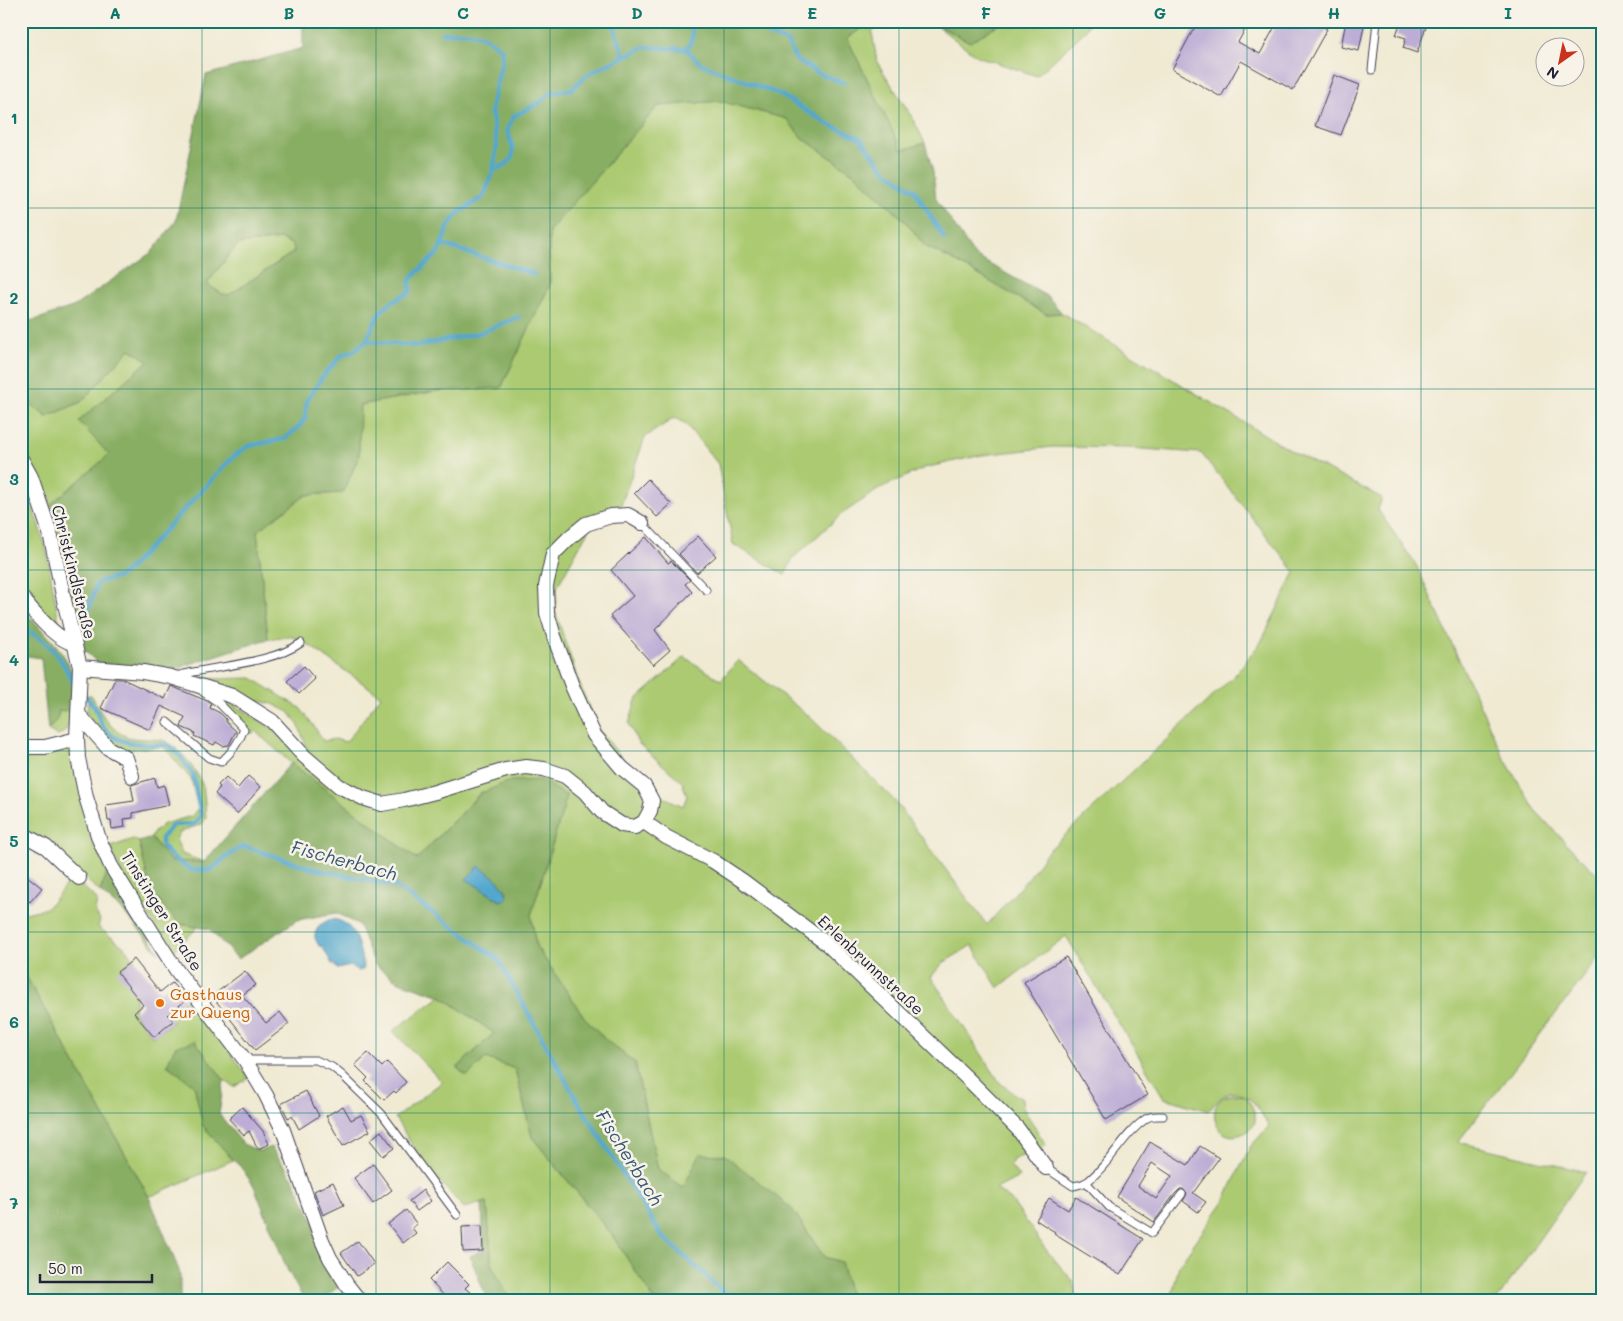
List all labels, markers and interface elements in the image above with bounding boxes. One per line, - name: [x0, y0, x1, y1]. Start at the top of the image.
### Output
- text: A: [109, 2, 121, 23]
- text: B: [284, 2, 294, 23]
- text: C: [457, 2, 469, 23]
- text: D: [631, 2, 643, 23]
- text: E: [807, 2, 817, 23]
- text: F: [981, 2, 991, 23]
- text: G: [1154, 2, 1166, 23]
- text: H: [1328, 2, 1340, 23]
- text: I: [1504, 2, 1512, 23]
- north arrow: [1536, 38, 1586, 88]
- text: N: [1543, 62, 1562, 84]
- text: 1: [10, 107, 18, 128]
- text: 2: [10, 287, 19, 308]
- text: 3: [9, 468, 19, 489]
- street label: Christkindlstraße: [48, 503, 101, 641]
- text: 4: [9, 649, 19, 670]
- text: 5: [9, 830, 19, 851]
- water label: Fischerbach: [289, 834, 400, 886]
- street label: Tinstinger Straße: [117, 847, 208, 975]
- street label: Erlenbrunnstraße: [814, 910, 929, 1019]
- place label: Gasthaus zur Queng: [170, 983, 250, 1022]
- marker: Gasthaus zur Queng: [154, 997, 166, 1009]
- text: 6: [9, 1011, 19, 1032]
- water label: Fischerbach: [591, 1105, 669, 1210]
- text: 7: [10, 1192, 19, 1213]
- scale bar: [40, 1251, 152, 1283]
- text: 50 m: [48, 1258, 83, 1278]

